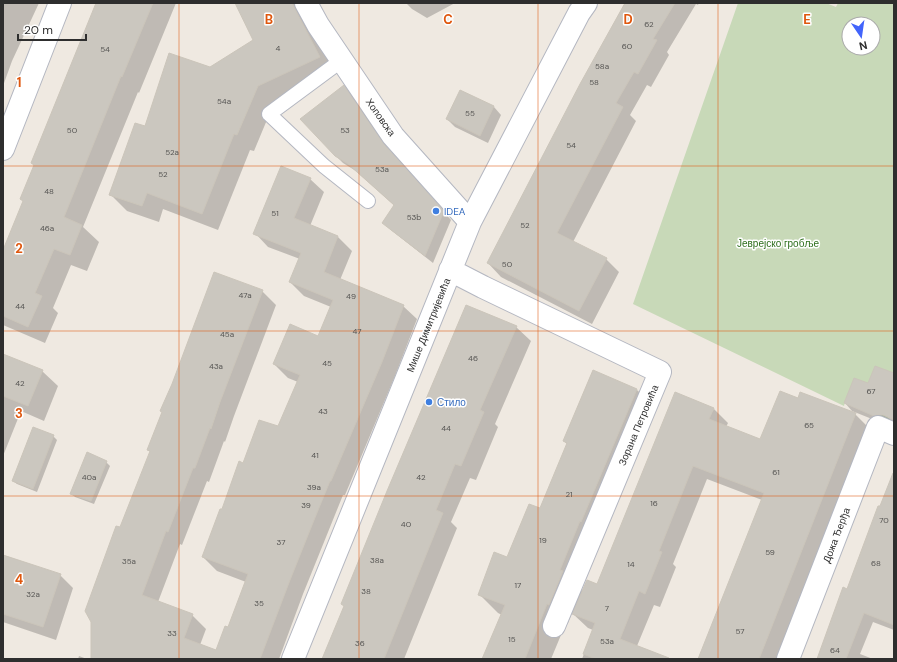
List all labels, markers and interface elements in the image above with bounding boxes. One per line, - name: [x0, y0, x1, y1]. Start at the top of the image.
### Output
- text: B: [265, 11, 273, 28]
- text: C: [443, 11, 453, 28]
- text: D: [623, 11, 633, 28]
- text: E: [803, 11, 811, 28]
- scale bar: [18, 16, 86, 42]
- north arrow: [841, 16, 881, 56]
- house number: 62: [644, 19, 654, 29]
- text: 20 m: [24, 22, 53, 38]
- text: N: [858, 38, 869, 53]
- house number: 60: [622, 41, 633, 51]
- house number: 4: [276, 43, 281, 53]
- house number: 54: [100, 44, 110, 54]
- house number: 58a: [595, 61, 609, 71]
- text: 1: [17, 74, 21, 91]
- house number: 58: [589, 77, 599, 87]
- house number: 54a: [217, 96, 231, 106]
- street label: Хоповска: [363, 96, 399, 139]
- house number: 55: [465, 108, 475, 118]
- house number: 50: [67, 125, 78, 135]
- house number: 53: [340, 125, 350, 135]
- house number: 54: [566, 140, 576, 150]
- house number: 52a: [165, 147, 179, 157]
- house number: 53a: [375, 164, 389, 174]
- house number: 52: [158, 169, 168, 179]
- house number: 48: [44, 186, 54, 196]
- place label: IDEA: [444, 205, 466, 218]
- marker: IDEA: [431, 206, 441, 216]
- house number: 51: [271, 208, 279, 218]
- house number: 53b: [407, 212, 421, 222]
- house number: 52: [520, 220, 530, 230]
- house number: 46a: [40, 223, 54, 233]
- park label: Јеврејско гробље: [737, 237, 819, 250]
- text: 2: [15, 240, 23, 257]
- house number: 50: [502, 259, 513, 269]
- street label: Мише Димитријевића: [404, 276, 453, 374]
- house number: 47a: [238, 290, 252, 300]
- house number: 49: [346, 291, 356, 301]
- house number: 44: [15, 301, 25, 311]
- house number: 47: [352, 326, 362, 336]
- house number: 45a: [220, 329, 234, 339]
- house number: 46: [468, 353, 478, 363]
- house number: 45: [322, 358, 332, 368]
- house number: 43a: [209, 361, 223, 371]
- house number: 42: [15, 378, 25, 388]
- street label: Зорана Петровића: [616, 382, 662, 468]
- house number: 67: [866, 386, 876, 396]
- place label: Стило: [437, 396, 466, 409]
- marker: Стило: [424, 397, 434, 407]
- text: 3: [15, 405, 23, 422]
- house number: 43: [318, 406, 328, 416]
- house number: 65: [804, 420, 814, 430]
- house number: 44: [441, 423, 451, 433]
- house number: 41: [311, 450, 319, 460]
- house number: 61: [772, 467, 780, 477]
- house number: 40a: [82, 472, 96, 482]
- house number: 42: [416, 472, 426, 482]
- house number: 39a: [307, 482, 321, 492]
- house number: 21: [565, 489, 573, 499]
- house number: 16: [650, 498, 658, 508]
- house number: 39: [301, 500, 311, 510]
- street label: Дожа Ђерђа: [820, 505, 853, 565]
- house number: 70: [879, 515, 889, 525]
- house number: 40: [401, 519, 412, 529]
- house number: 19: [539, 535, 547, 545]
- house number: 37: [277, 537, 285, 547]
- house number: 59: [765, 547, 775, 557]
- house number: 38a: [370, 555, 384, 565]
- house number: 35a: [122, 556, 136, 566]
- house number: 68: [871, 558, 881, 568]
- house number: 14: [627, 559, 635, 569]
- text: 4: [15, 571, 23, 588]
- house number: 17: [515, 580, 521, 590]
- house number: 38: [361, 586, 371, 596]
- house number: 32a: [26, 589, 40, 599]
- house number: 35: [254, 598, 264, 608]
- house number: 7: [605, 603, 609, 613]
- house number: 57: [735, 626, 745, 636]
- house number: 33: [167, 628, 177, 638]
- house number: 15: [508, 634, 516, 644]
- house number: 53a: [600, 636, 614, 646]
- house number: 36: [355, 638, 365, 648]
- house number: 64: [830, 645, 840, 655]

